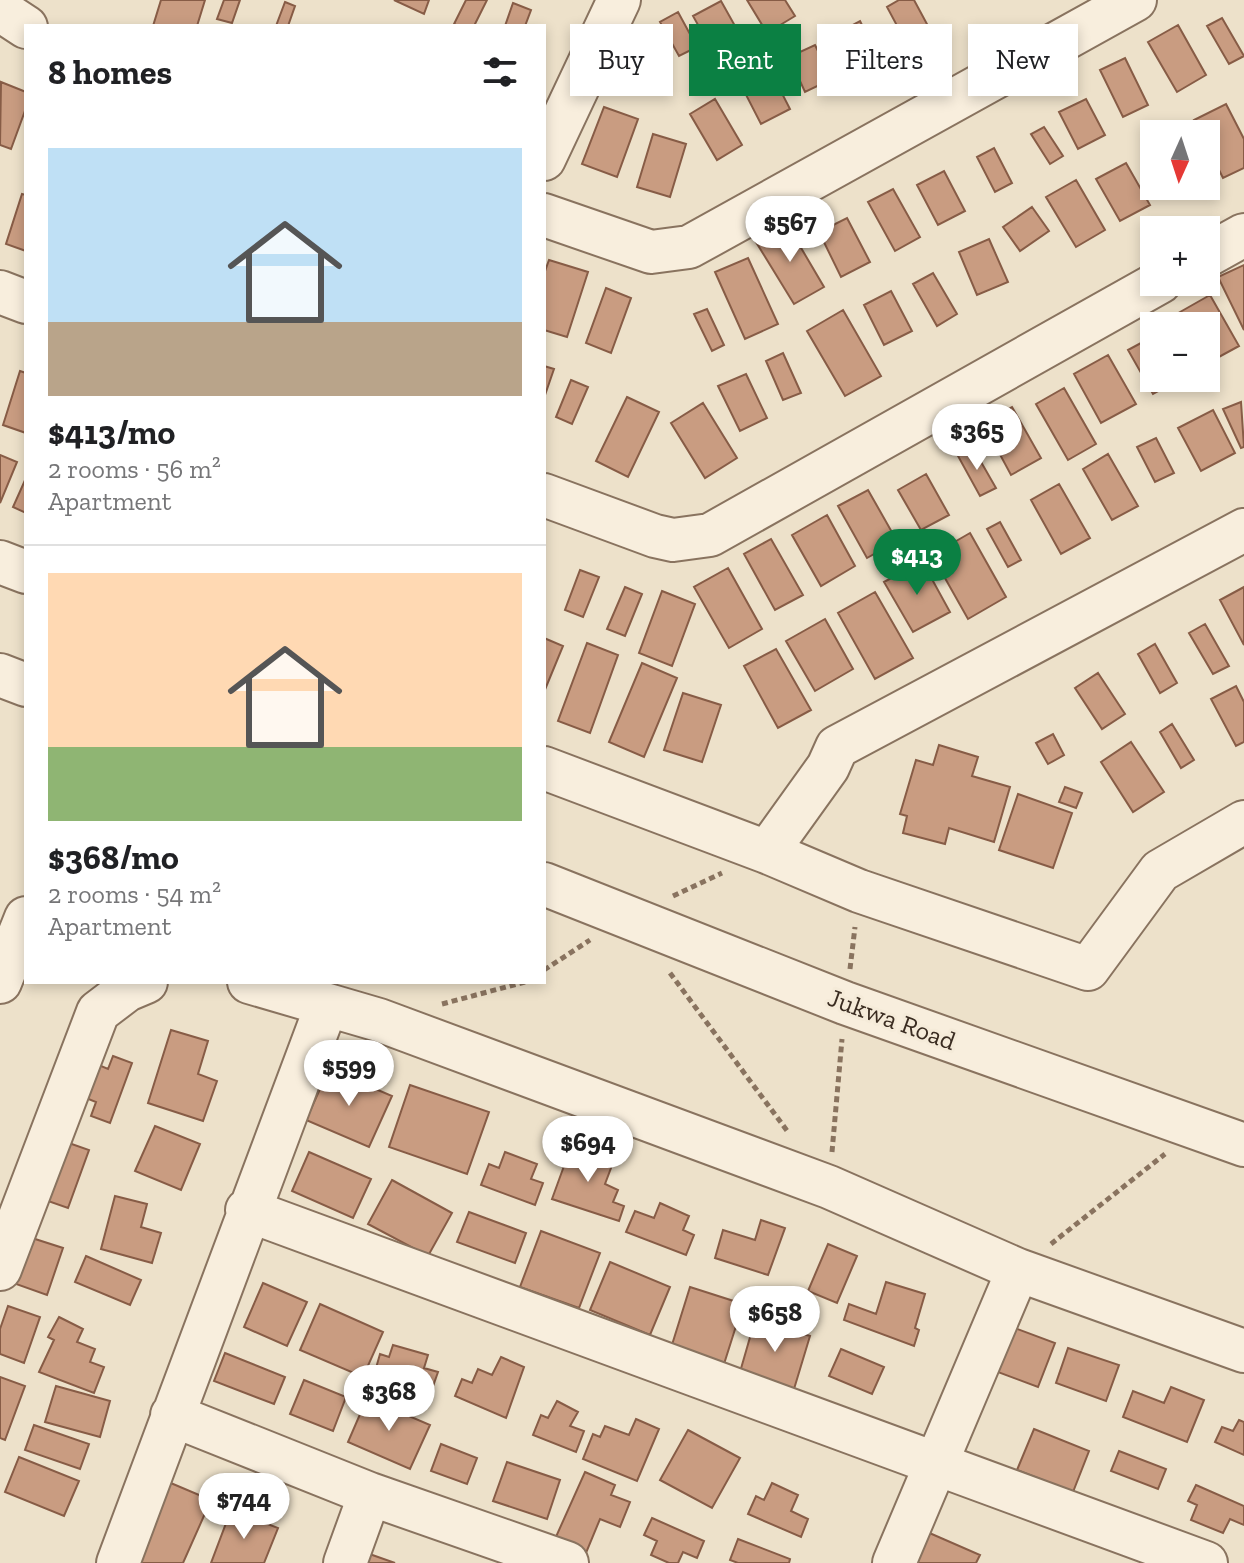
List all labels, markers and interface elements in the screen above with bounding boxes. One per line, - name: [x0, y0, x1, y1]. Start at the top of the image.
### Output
- chip: Buy: [570, 24, 673, 96]
- chip: Rent: [689, 24, 801, 96]
- chip: Filters: [817, 24, 952, 96]
- chip: New: [968, 24, 1078, 96]
- icon: filters: [478, 50, 522, 94]
- text: 8 homes: [48, 52, 172, 93]
- north arrow: [1140, 120, 1220, 200]
- map controls: [1140, 120, 1220, 392]
- pin: $567: [743, 196, 837, 264]
- icon: home: [213, 200, 357, 344]
- text: $567: [763, 206, 817, 238]
- button: +: [1140, 216, 1220, 296]
- button: −: [1140, 312, 1220, 392]
- pin: $365: [930, 404, 1024, 472]
- text: $413/mo: [48, 412, 175, 453]
- text: $365: [950, 414, 1004, 446]
- text: 2 rooms · 56 m²: [48, 453, 221, 485]
- text: Apartment: [48, 485, 171, 517]
- pin: $413: [870, 529, 964, 597]
- text: $413: [891, 539, 943, 571]
- icon: home: [213, 625, 357, 769]
- text: $368/mo: [48, 837, 179, 878]
- text: 2 rooms · 54 m²: [48, 878, 221, 910]
- text: Apartment: [48, 910, 171, 942]
- street label: Jukwa Road: [824, 981, 960, 1057]
- pin: $599: [302, 1040, 396, 1108]
- text: $599: [322, 1050, 376, 1082]
- pin: $694: [541, 1116, 635, 1184]
- text: $694: [560, 1126, 616, 1158]
- pin: $658: [728, 1286, 822, 1354]
- text: $658: [748, 1296, 802, 1328]
- pin: $368: [342, 1365, 436, 1433]
- text: $368: [362, 1375, 416, 1407]
- pin: $744: [197, 1473, 291, 1541]
- text: $744: [217, 1483, 271, 1515]

